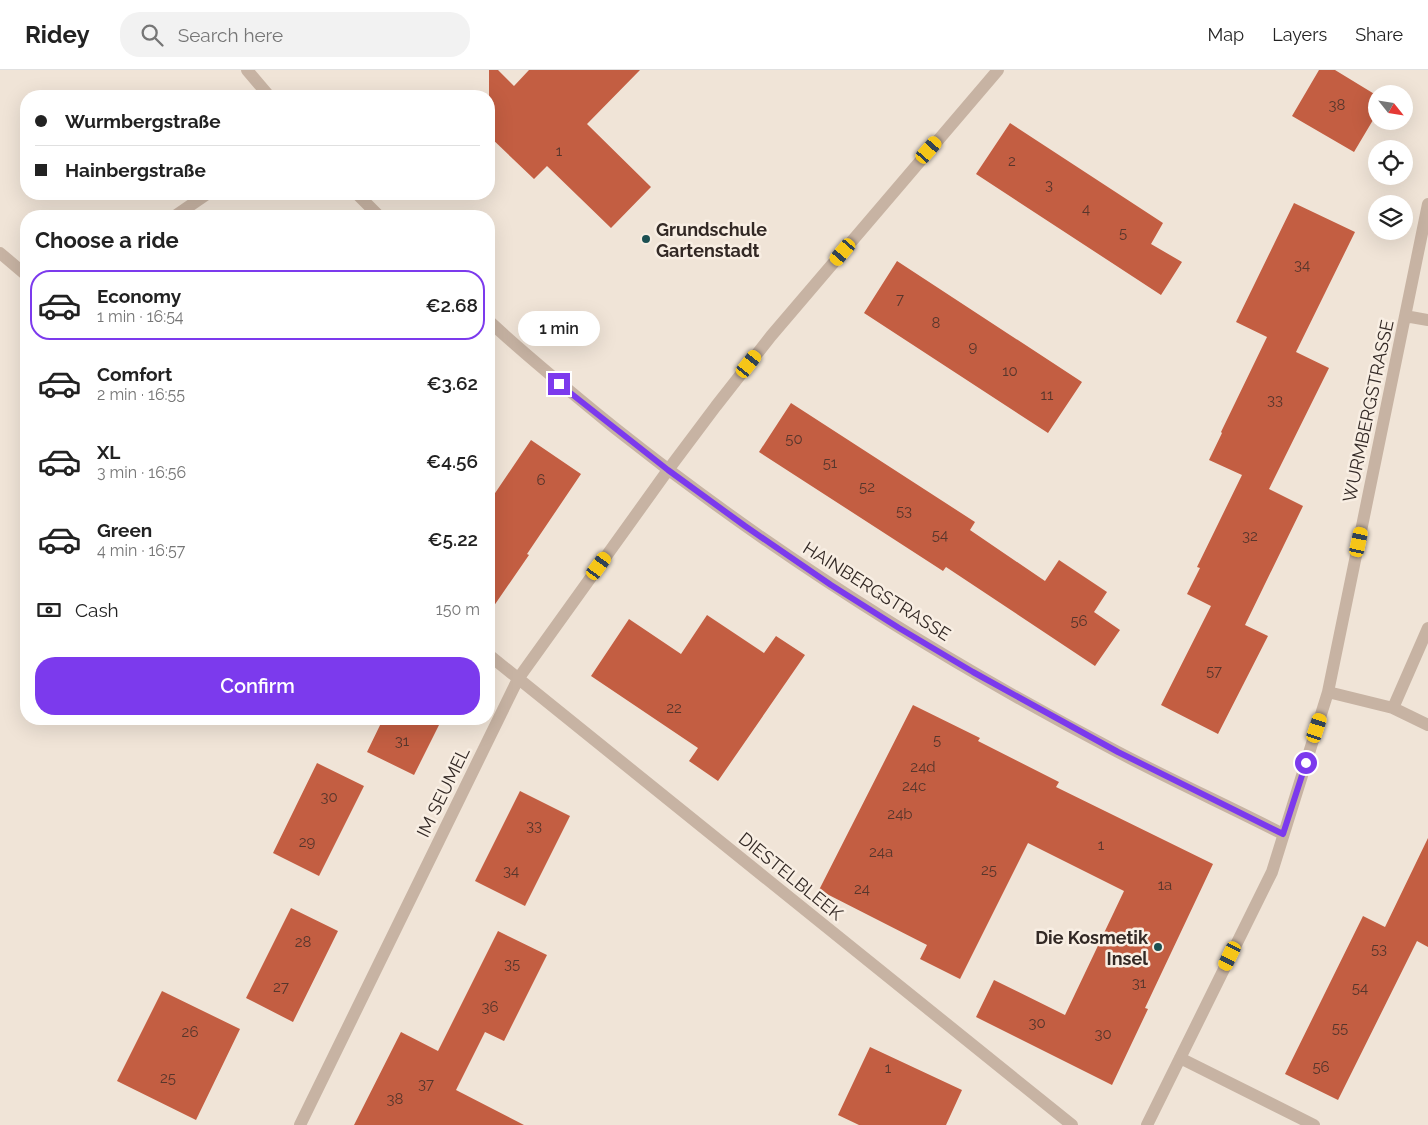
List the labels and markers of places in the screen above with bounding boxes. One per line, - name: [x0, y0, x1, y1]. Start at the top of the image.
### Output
- place label: Grundschule Gartenstadt: [656, 219, 767, 261]
- marker: Grundschule Gartenstadt: [640, 233, 652, 245]
- place label: Die Kosmetik Insel: [1035, 927, 1149, 969]
- marker: Die Kosmetik Insel: [1152, 941, 1164, 953]

